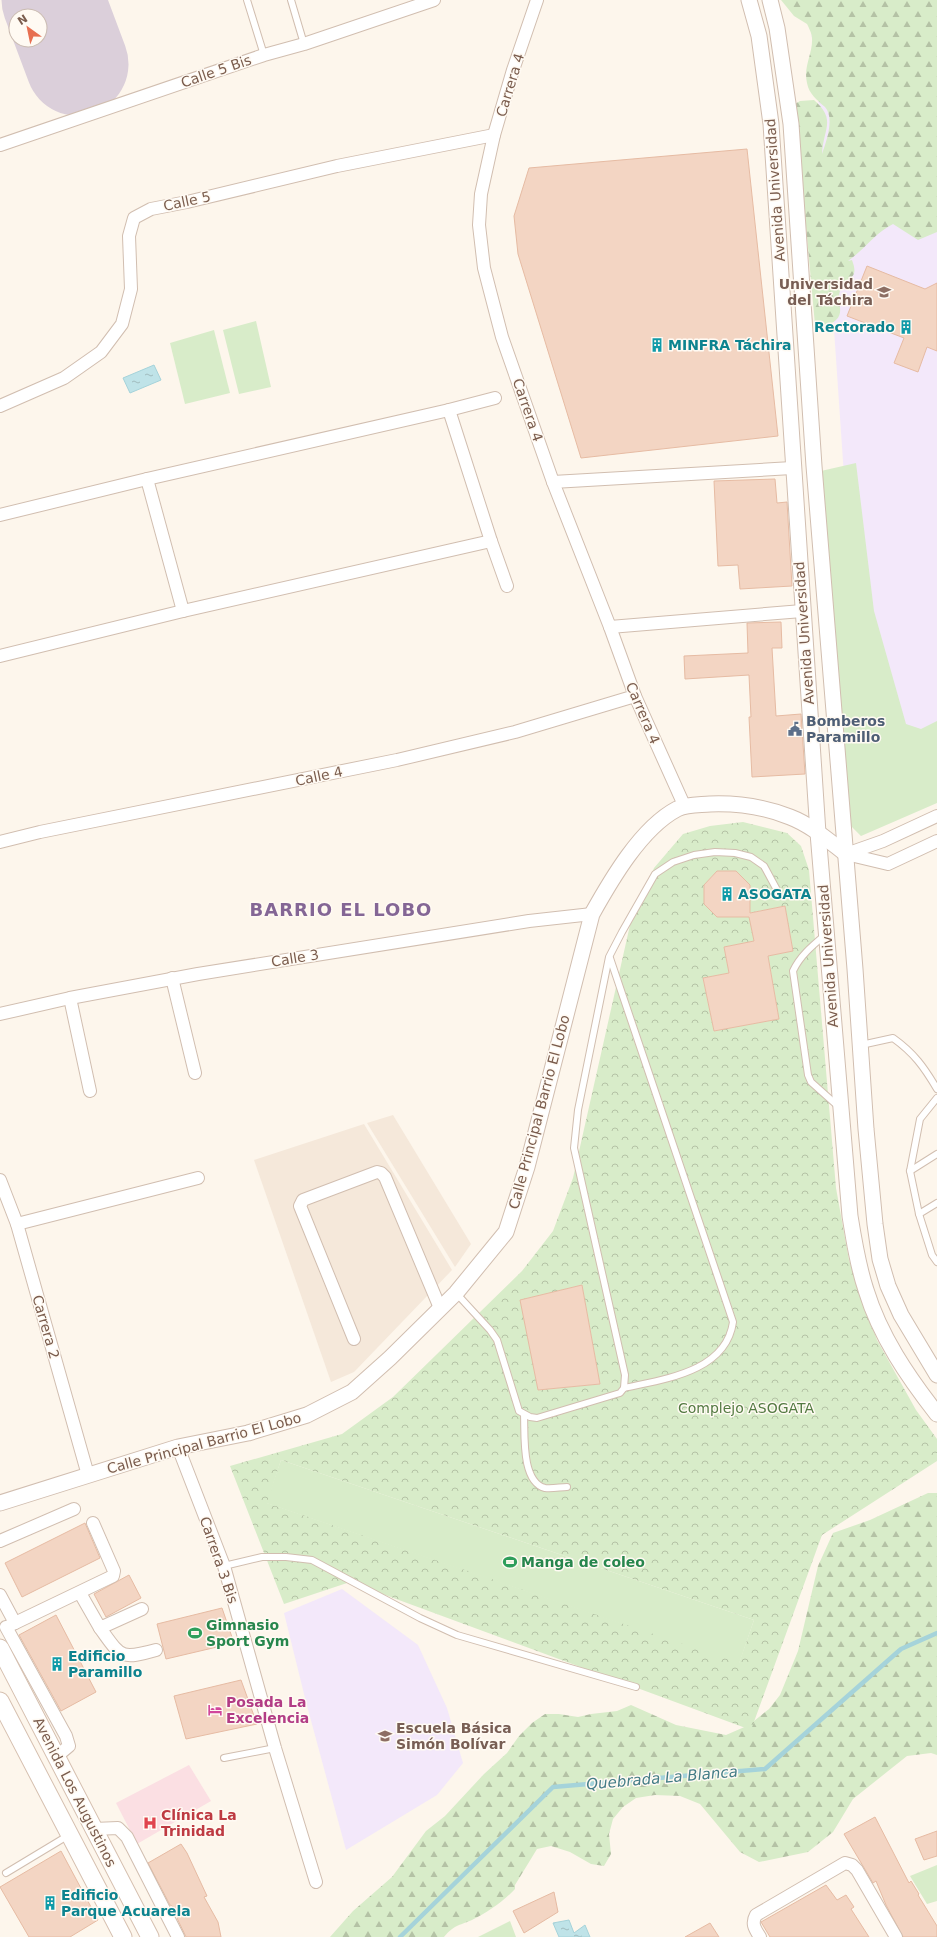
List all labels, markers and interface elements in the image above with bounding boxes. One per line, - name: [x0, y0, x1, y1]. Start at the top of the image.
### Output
- north arrow: [8, 8, 48, 48]
- text: N: [15, 12, 30, 28]
- street label: Calle 5 Bis: [179, 51, 253, 91]
- street label: Carrera 4: [493, 51, 527, 119]
- street label: Avenida Universidad: [762, 118, 788, 262]
- street label: Calle 5: [162, 188, 212, 214]
- place label: Universidad del Táchira: [779, 276, 873, 308]
- school or university icon: Universidad del Táchira: [876, 284, 892, 300]
- place label: Rectorado: [814, 319, 895, 335]
- building icon: Rectorado: [898, 319, 914, 335]
- building icon: MINFRA Táchira: [649, 337, 665, 353]
- place label: MINFRA Táchira: [668, 337, 792, 353]
- street label: Carrera 4: [510, 376, 546, 444]
- street label: Avenida Universidad: [791, 561, 817, 705]
- street label: Carrera 4: [623, 680, 663, 746]
- place label: Bomberos Paramillo: [806, 713, 885, 745]
- public building icon: Bomberos Paramillo: [787, 721, 803, 737]
- street label: Calle 4: [294, 763, 344, 789]
- street label: Avenida Universidad: [815, 884, 841, 1028]
- building icon: ASOGATA: [719, 886, 735, 902]
- place label: ASOGATA: [738, 886, 812, 902]
- district label: BARRIO EL LOBO: [250, 899, 432, 920]
- street label: Calle 3: [270, 946, 320, 970]
- street label: Calle Principal Barrio El Lobo: [505, 1013, 573, 1211]
- street label: Carrera 2: [29, 1293, 63, 1361]
- park label: Complejo ASOGATA: [678, 1400, 814, 1416]
- street label: Calle Principal Barrio El Lobo: [105, 1409, 303, 1477]
- street label: Carrera 3 Bis: [197, 1514, 241, 1606]
- sports icon: Manga de coleo: [502, 1554, 518, 1570]
- place label: Manga de coleo: [521, 1554, 645, 1570]
- place label: Gimnasio Sport Gym: [206, 1617, 289, 1649]
- sports icon: Gimnasio Sport Gym: [187, 1625, 203, 1641]
- place label: Edificio Paramillo: [68, 1648, 143, 1680]
- building icon: Edificio Paramillo: [49, 1656, 65, 1672]
- place label: Posada La Excelencia: [226, 1694, 309, 1726]
- hotel icon: Posada La Excelencia: [207, 1702, 223, 1718]
- street label: Avenida Los Augustinos: [30, 1714, 120, 1870]
- place label: Escuela Básica Simón Bolívar: [396, 1720, 512, 1752]
- school or university icon: Escuela Básica Simón Bolívar: [377, 1728, 393, 1744]
- water label: Quebrada La Blanca: [586, 1762, 738, 1794]
- place label: Clínica La Trinidad: [161, 1807, 237, 1839]
- hospital icon: Clínica La Trinidad: [142, 1815, 158, 1831]
- place label: Edificio Parque Acuarela: [61, 1887, 191, 1919]
- building icon: Edificio Parque Acuarela: [42, 1895, 58, 1911]

